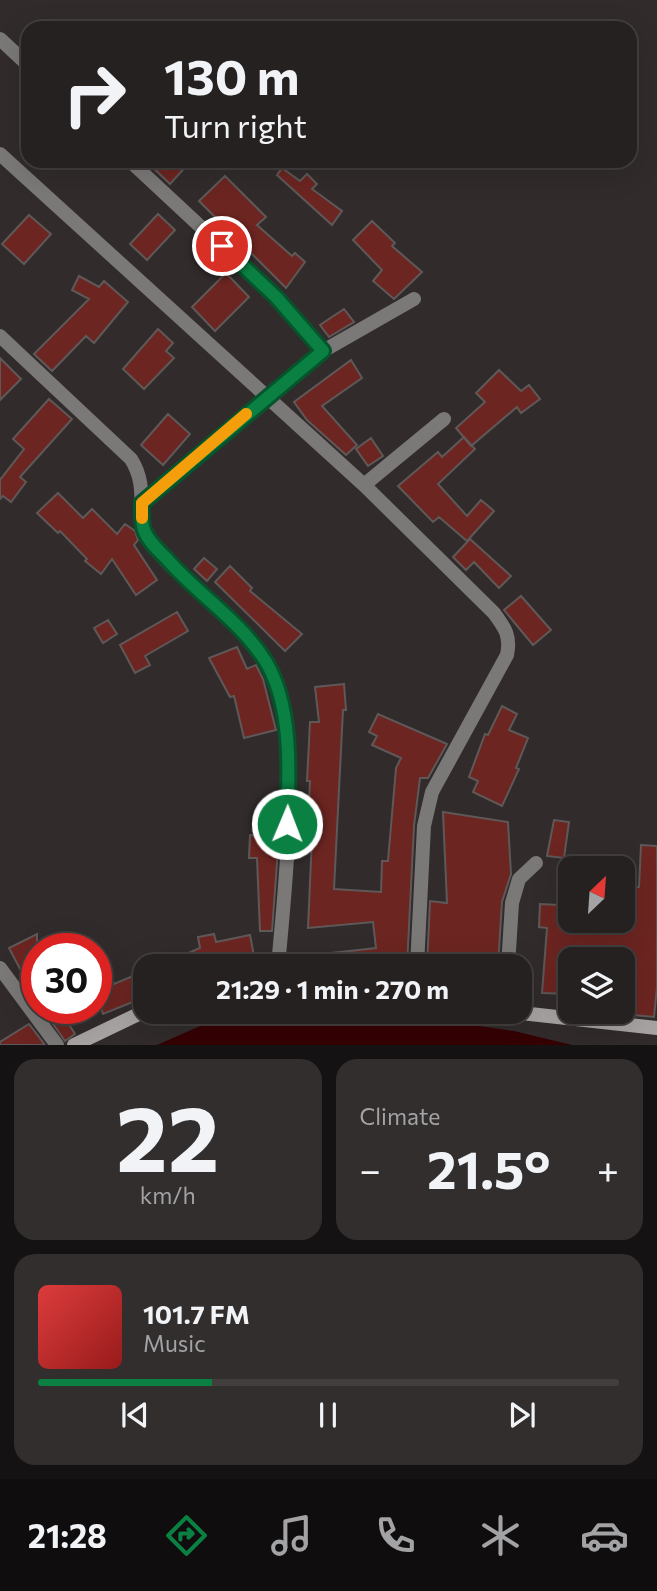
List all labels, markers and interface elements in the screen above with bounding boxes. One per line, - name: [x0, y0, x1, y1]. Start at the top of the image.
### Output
- text: 130 m: [164, 45, 299, 105]
- icon: right: [49, 49, 140, 140]
- text: Turn right: [164, 105, 307, 145]
- pin: [192, 216, 252, 276]
- icon: arrive: [203, 227, 241, 265]
- position arrow: [250, 787, 324, 861]
- north arrow: [558, 856, 635, 933]
- map controls: [558, 856, 635, 1024]
- speed limit sign: 30: [21, 933, 112, 1024]
- button: layers: [558, 947, 635, 1024]
- text: 21:29 · 1 min · 270 m: [216, 973, 449, 1004]
- text: 22: [116, 1079, 220, 1191]
- text: Climate: [360, 1102, 441, 1130]
- text: 21.5°: [427, 1136, 551, 1200]
- text: −: [360, 1145, 381, 1192]
- text: +: [597, 1145, 619, 1192]
- text: km/h: [140, 1181, 196, 1209]
- text: 101.7 FM: [143, 1298, 250, 1329]
- text: Music: [143, 1329, 206, 1357]
- icon: previous: [116, 1396, 154, 1434]
- icon: pause: [309, 1396, 347, 1434]
- icon: next: [503, 1396, 541, 1434]
- icon: directions: [162, 1511, 211, 1560]
- icon: music: [267, 1511, 316, 1560]
- icon: phone: [371, 1511, 420, 1560]
- icon: climate: [476, 1511, 525, 1560]
- icon: car: [580, 1511, 629, 1560]
- text: 21:28: [28, 1515, 107, 1555]

